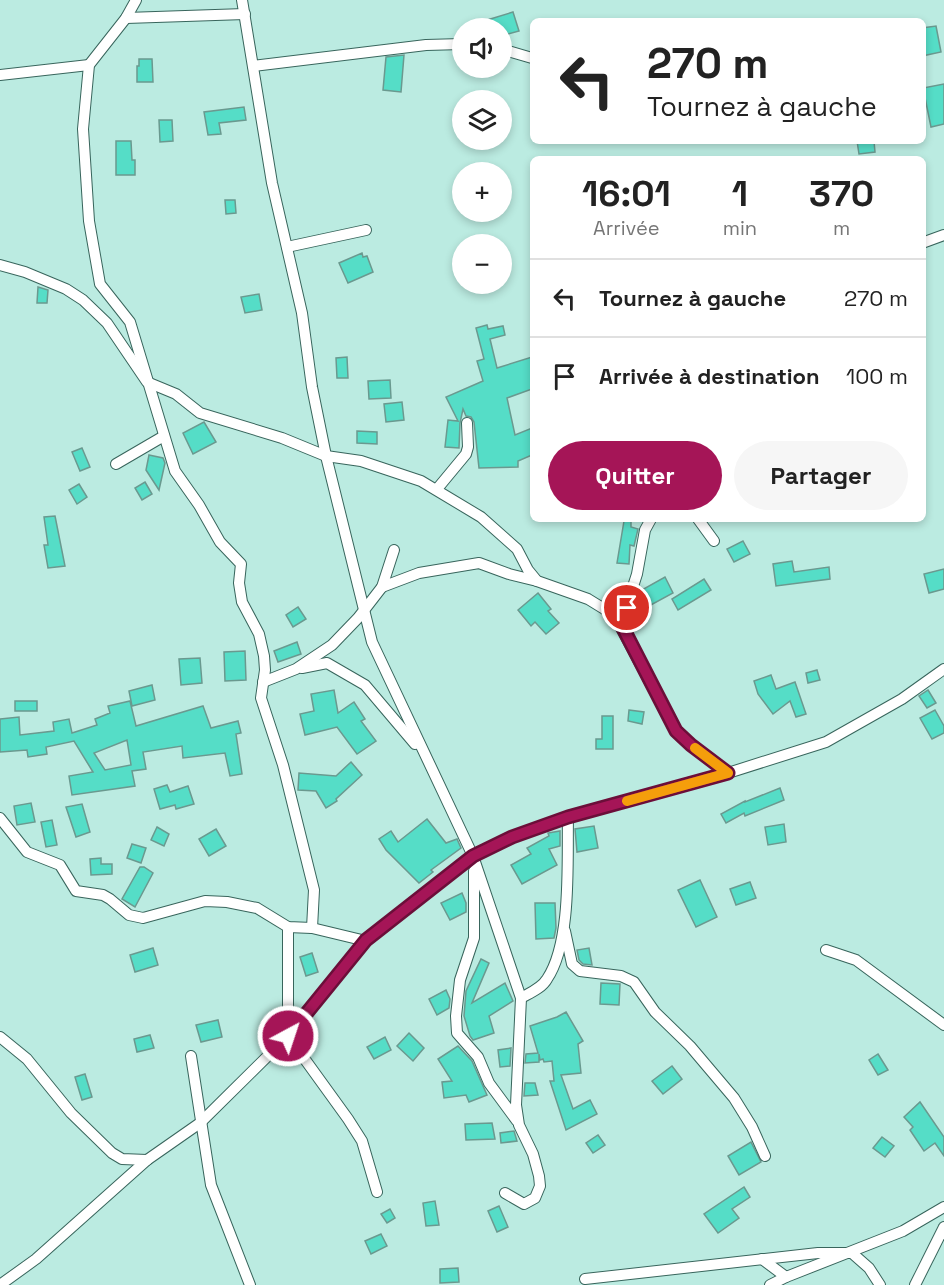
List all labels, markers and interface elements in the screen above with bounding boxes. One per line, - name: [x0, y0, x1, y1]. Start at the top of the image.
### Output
- map controls: [452, 18, 512, 294]
- button: sound: [452, 18, 512, 78]
- text: 270 m: [647, 37, 768, 90]
- icon: left: [548, 42, 626, 120]
- text: Tournez à gauche: [647, 89, 877, 124]
- button: layers: [452, 90, 512, 150]
- button: +: [452, 162, 512, 222]
- text: 16:01: [582, 171, 671, 217]
- text: 1: [732, 171, 748, 217]
- text: 370: [809, 171, 874, 217]
- text: Arrivée: [593, 215, 660, 241]
- text: min: [723, 215, 757, 241]
- text: m: [833, 215, 850, 241]
- button: −: [452, 234, 512, 294]
- icon: left: [548, 282, 581, 315]
- text: Tournez à gauche: [599, 284, 786, 312]
- text: 270 m: [844, 284, 908, 312]
- icon: arrive: [548, 360, 581, 393]
- text: Arrivée à destination: [599, 362, 820, 390]
- text: 100 m: [846, 362, 908, 390]
- button: Quitter: [548, 441, 722, 510]
- button: Partager: [734, 441, 908, 510]
- pin: [601, 582, 652, 633]
- icon: arrive: [610, 591, 643, 624]
- position arrow: [256, 1004, 320, 1068]

